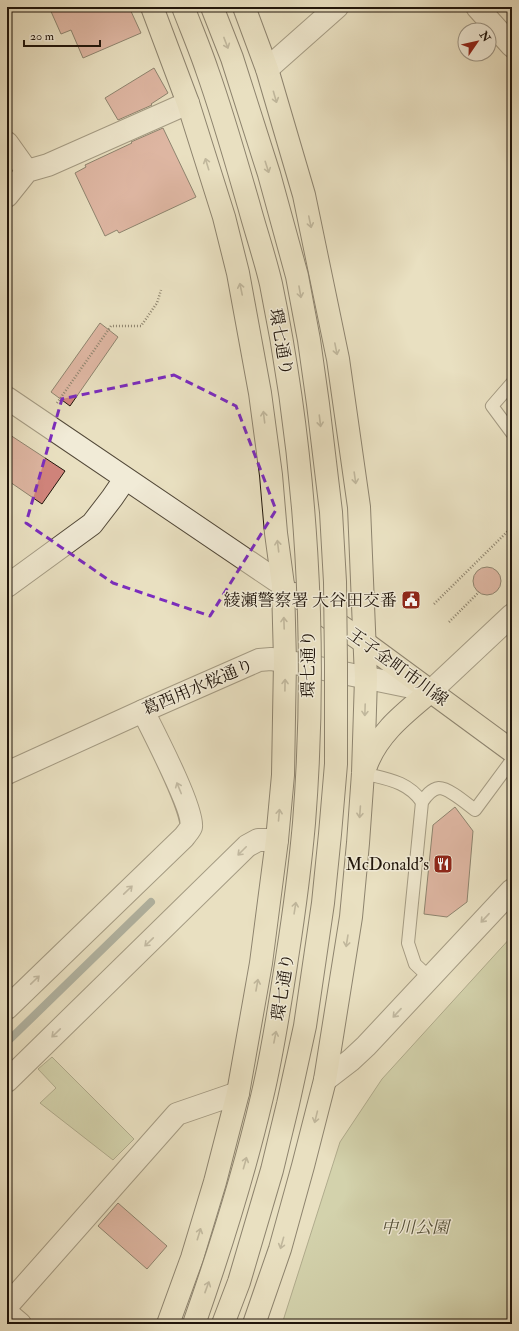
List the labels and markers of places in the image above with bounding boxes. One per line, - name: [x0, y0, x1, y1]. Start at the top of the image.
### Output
- public building icon: 綾瀬警察署 大谷田交番: [400, 589, 422, 611]
- place label: 綾瀬警察署 大谷田交番: [223, 590, 397, 611]
- restaurant icon: McDonald's: [432, 853, 454, 875]
- place label: McDonald's: [346, 854, 429, 875]

